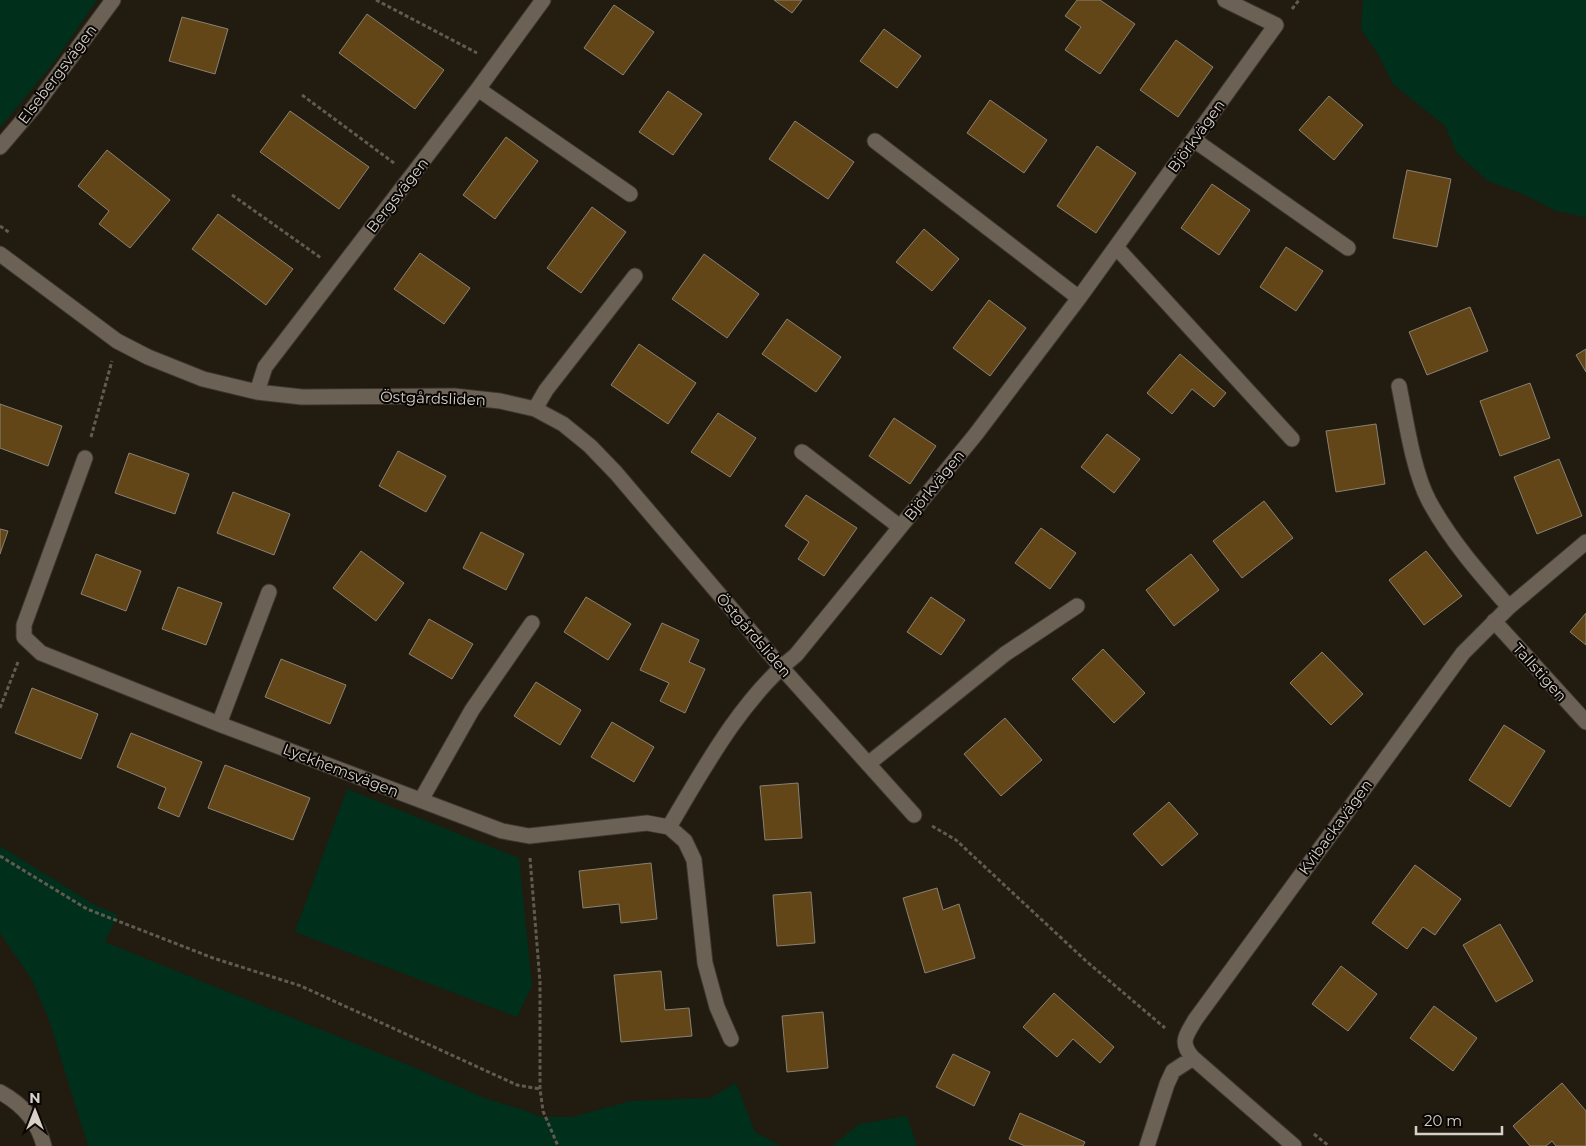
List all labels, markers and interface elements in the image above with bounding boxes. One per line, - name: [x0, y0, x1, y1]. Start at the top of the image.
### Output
- street label: Elsebergsvägen: [14, 21, 100, 127]
- street label: Björkvägen: [1163, 96, 1229, 176]
- street label: Bergsvägen: [362, 154, 432, 236]
- street label: Östgårdsliden: [380, 387, 486, 409]
- street label: Björkvägen: [900, 446, 968, 524]
- street label: Östgårdsliden: [712, 589, 796, 681]
- street label: Tallstigen: [1509, 639, 1571, 705]
- street label: Lyckhemsvägen: [280, 739, 402, 801]
- street label: Kvibackavägen: [1294, 776, 1376, 878]
- north arrow: [10, 1086, 60, 1136]
- text: N: [29, 1089, 41, 1107]
- scale bar: [1416, 1104, 1502, 1136]
- text: 20 m: [1424, 1111, 1462, 1130]

